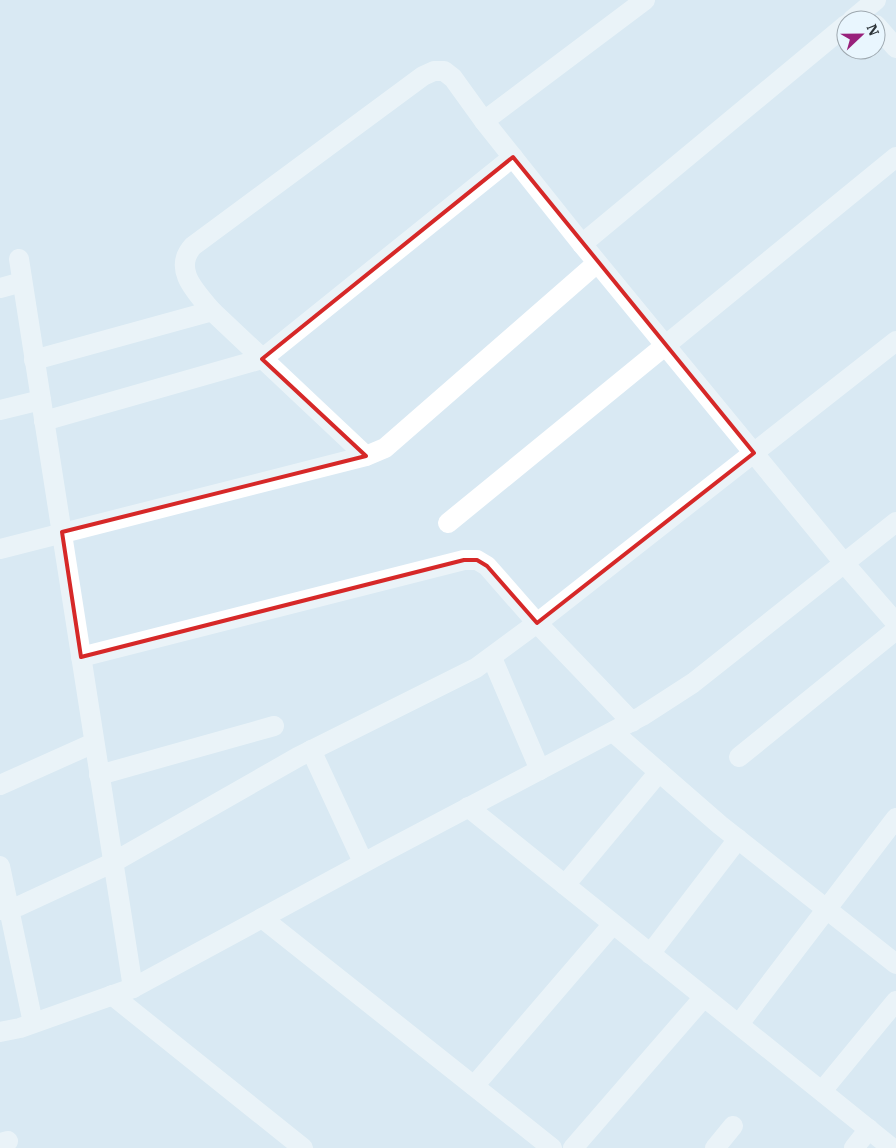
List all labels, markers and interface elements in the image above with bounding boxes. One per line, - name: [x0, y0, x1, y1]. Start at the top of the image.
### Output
- north arrow: [836, 10, 886, 60]
- text: N: [863, 22, 883, 39]

